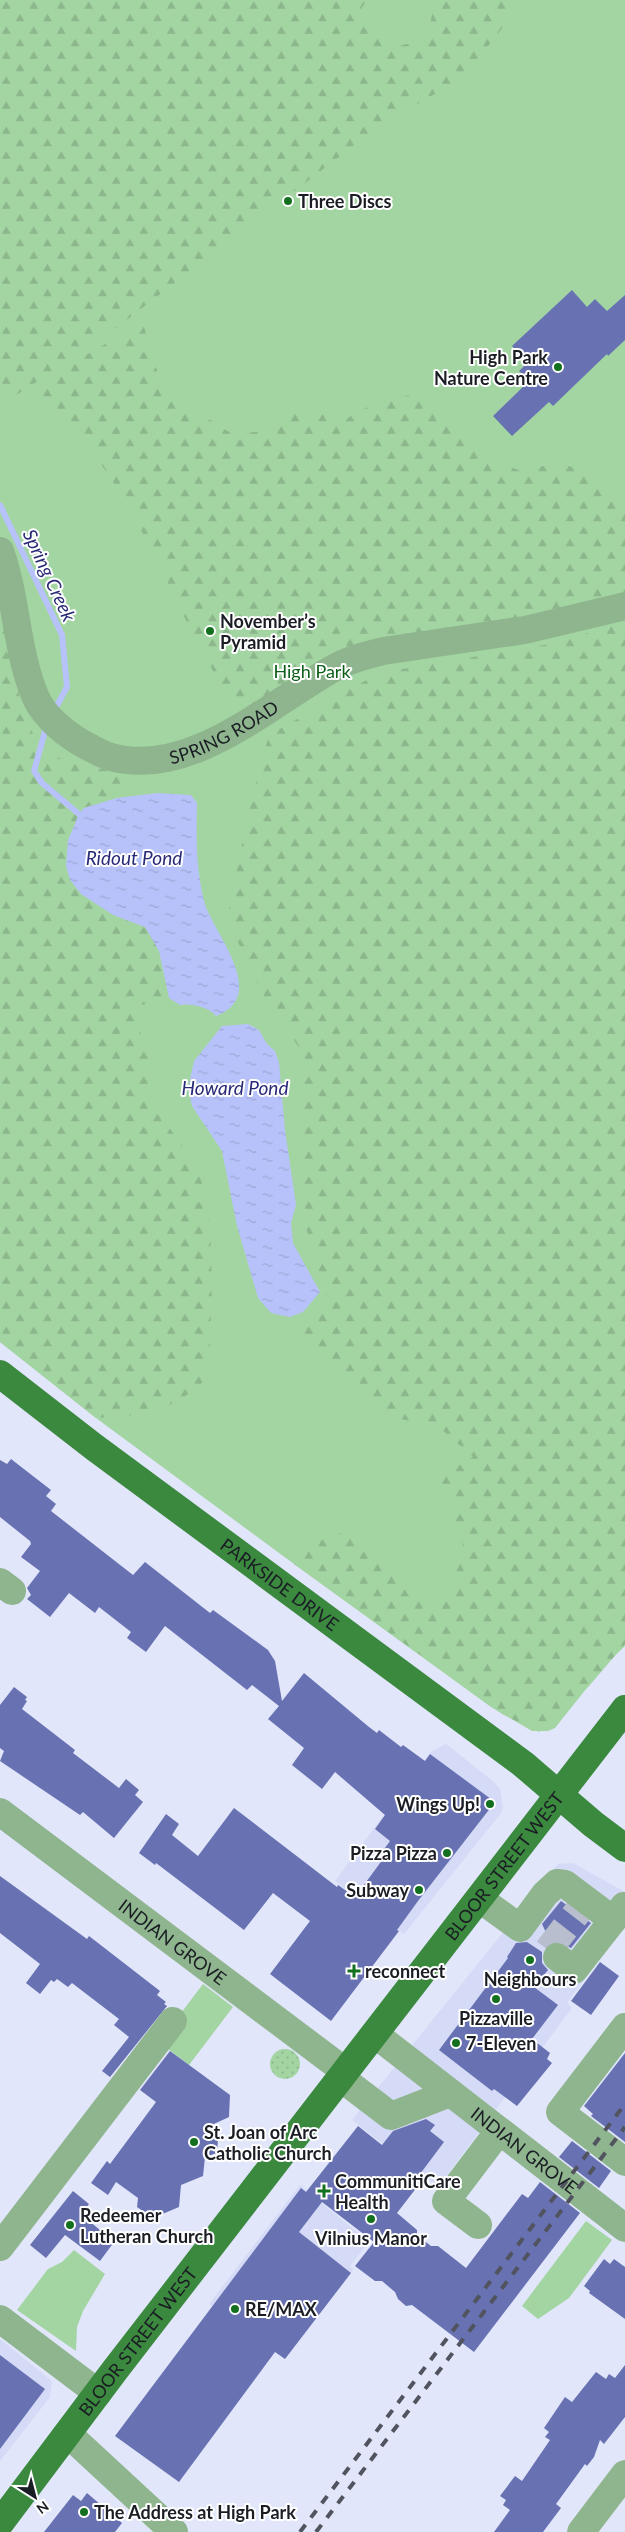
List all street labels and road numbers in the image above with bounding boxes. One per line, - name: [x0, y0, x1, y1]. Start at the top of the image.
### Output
- street label: SPRING ROAD: [167, 696, 282, 768]
- street label: PARKSIDE DRIVE: [216, 1533, 343, 1635]
- street label: BLOOR STREET WEST: [440, 1787, 568, 1945]
- street label: INDIAN GROVE: [114, 1894, 231, 1989]
- street label: INDIAN GROVE: [467, 2102, 582, 2198]
- street label: BLOOR STREET WEST: [74, 2262, 202, 2420]

